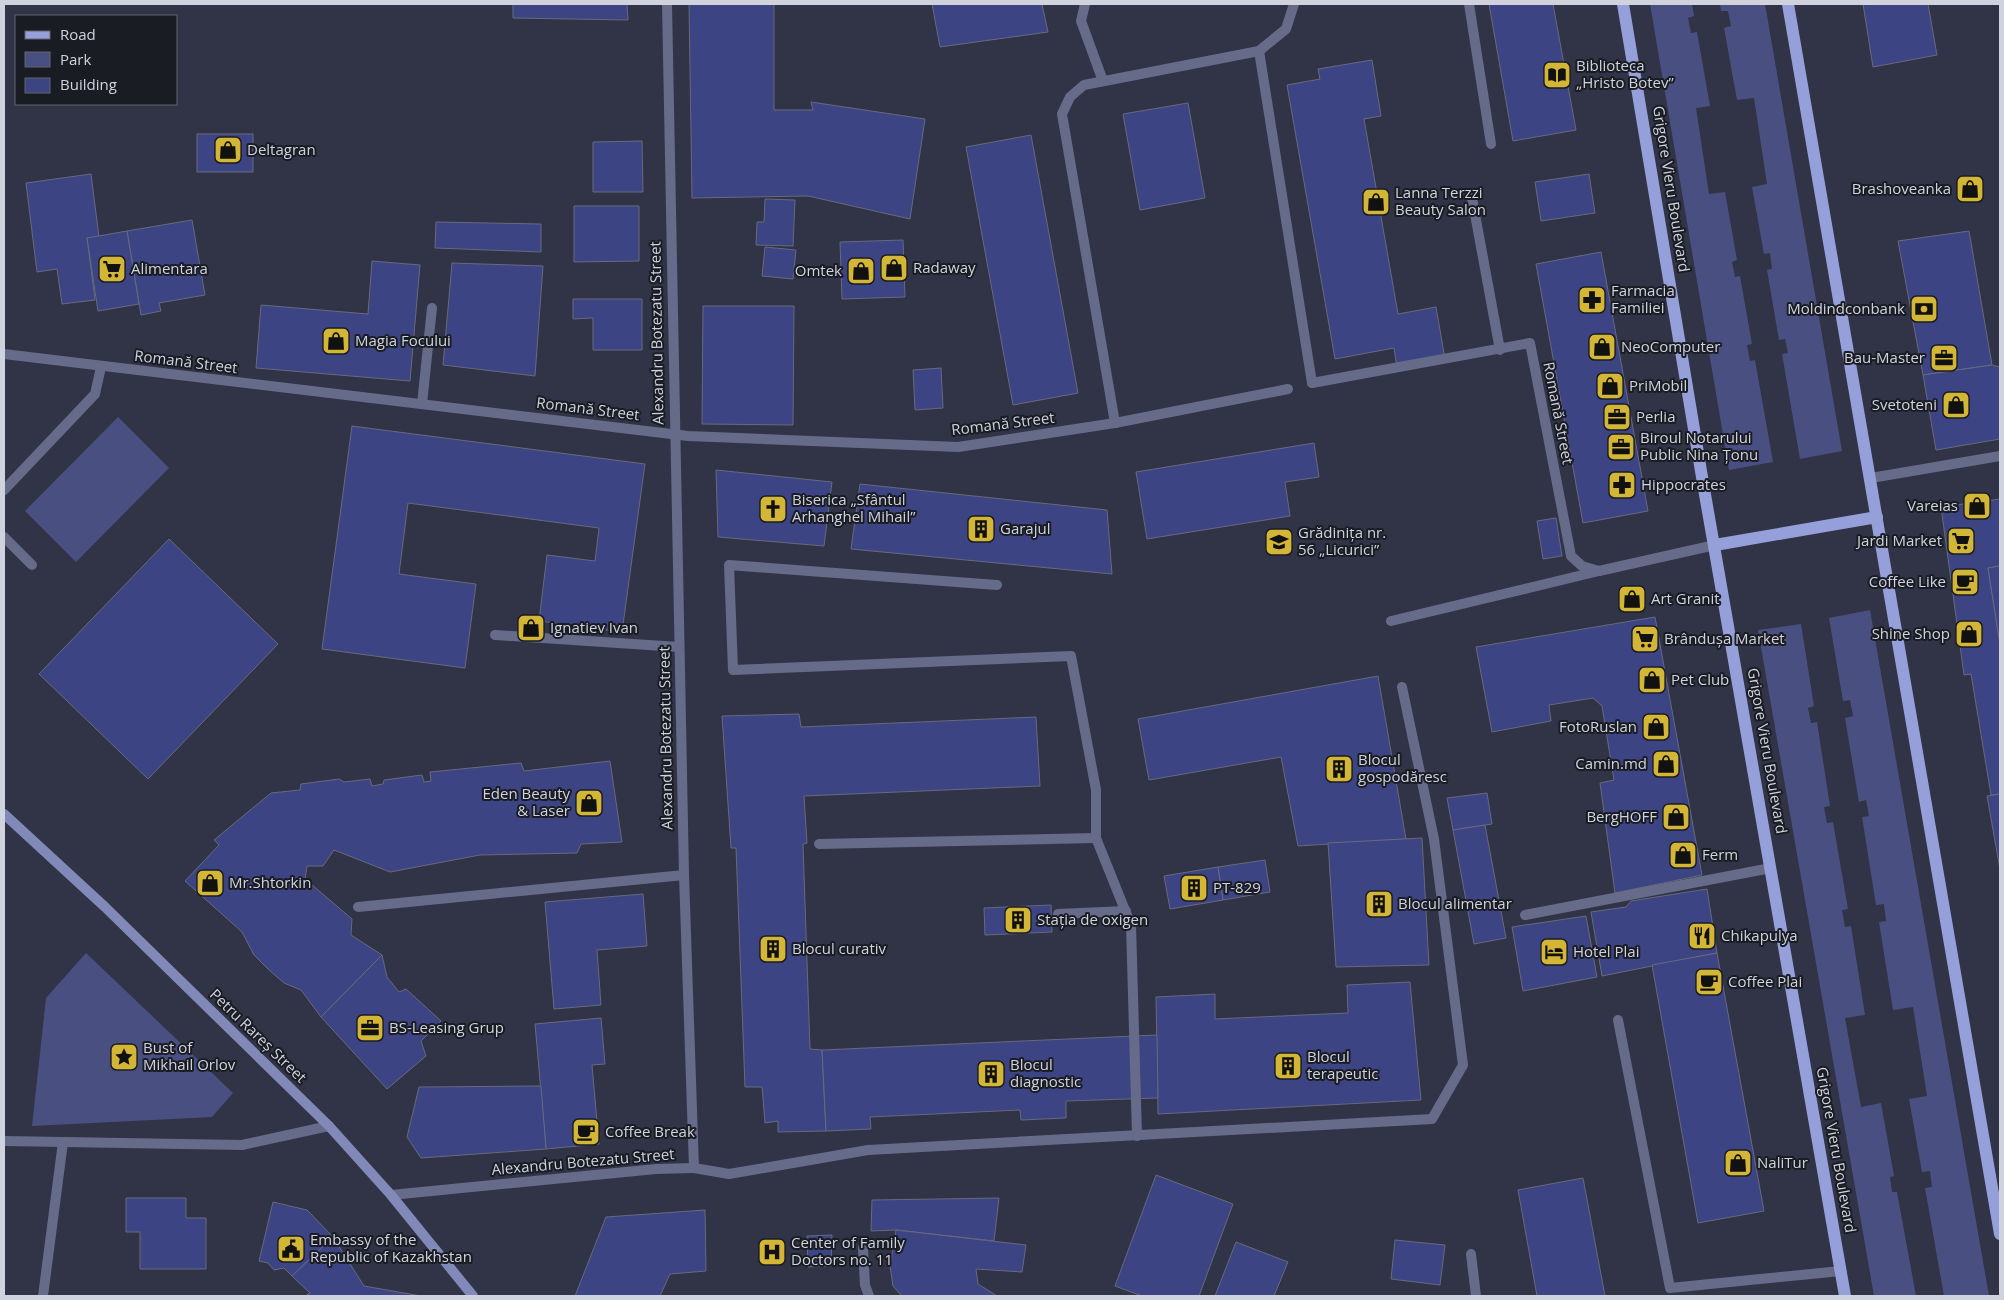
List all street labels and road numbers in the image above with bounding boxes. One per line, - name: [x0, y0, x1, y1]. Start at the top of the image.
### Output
- street label: Grigore Vieru Boulevard: [1649, 104, 1695, 273]
- street label: Alexandru Botezatu Street: [644, 241, 668, 425]
- street label: Romană Street: [133, 345, 239, 377]
- street label: Romană Street: [1539, 360, 1579, 466]
- street label: Romană Street: [535, 392, 641, 424]
- street label: Romană Street: [950, 407, 1056, 439]
- street label: Alexandru Botezatu Street: [653, 646, 677, 830]
- street label: Grigore Vieru Boulevard: [1744, 666, 1792, 835]
- street label: Petru Rareș Street: [206, 984, 311, 1087]
- street label: Grigore Vieru Boulevard: [1813, 1065, 1861, 1234]
- street label: Alexandru Botezatu Street: [491, 1143, 675, 1179]

